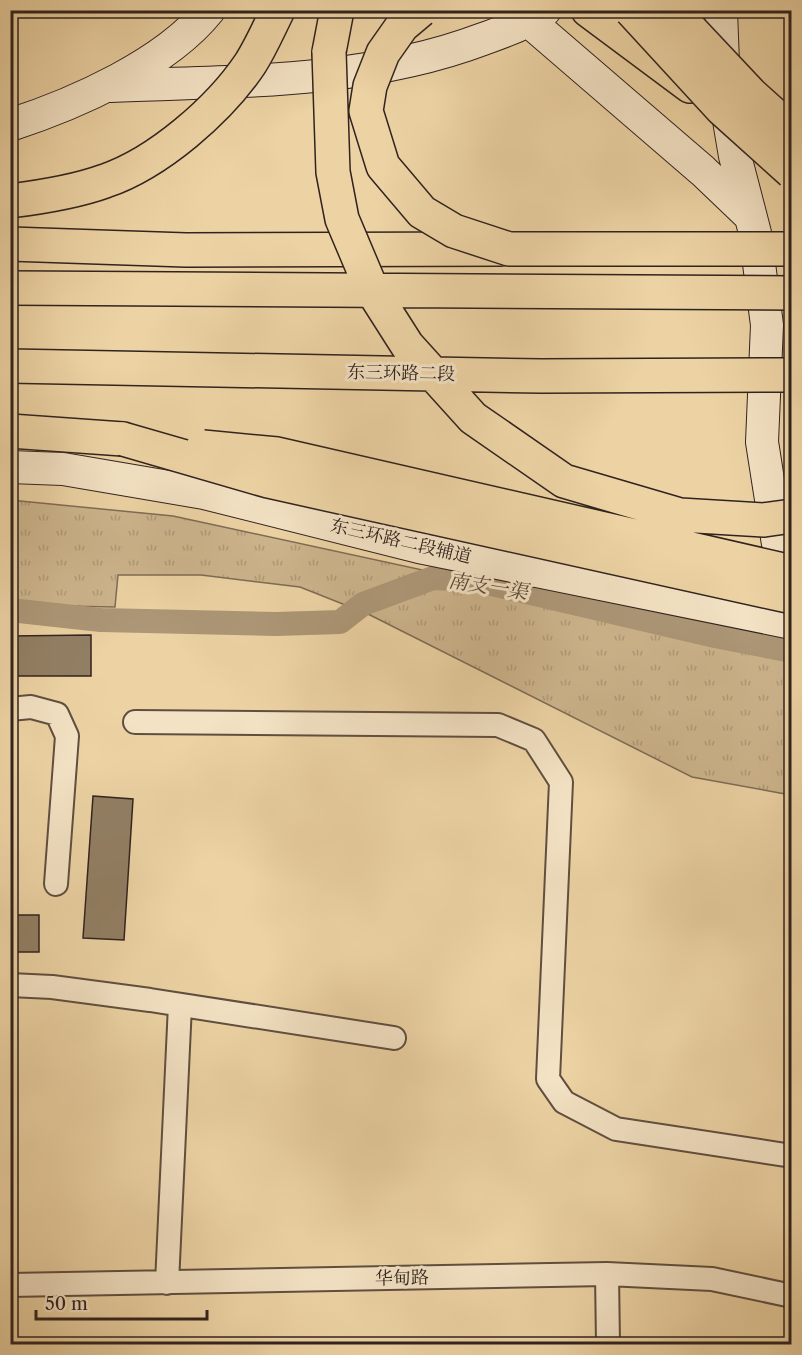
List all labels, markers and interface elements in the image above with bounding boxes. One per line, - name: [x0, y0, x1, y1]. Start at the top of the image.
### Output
- street label: 东三环路二段: [347, 361, 455, 385]
- street label: 东三环路二段辅道: [328, 514, 474, 568]
- water label: 南支一渠: [447, 568, 532, 605]
- street label: 华甸路: [375, 1267, 429, 1289]
- scale bar: [36, 1283, 207, 1321]
- text: 50 m: [45, 1293, 88, 1315]

